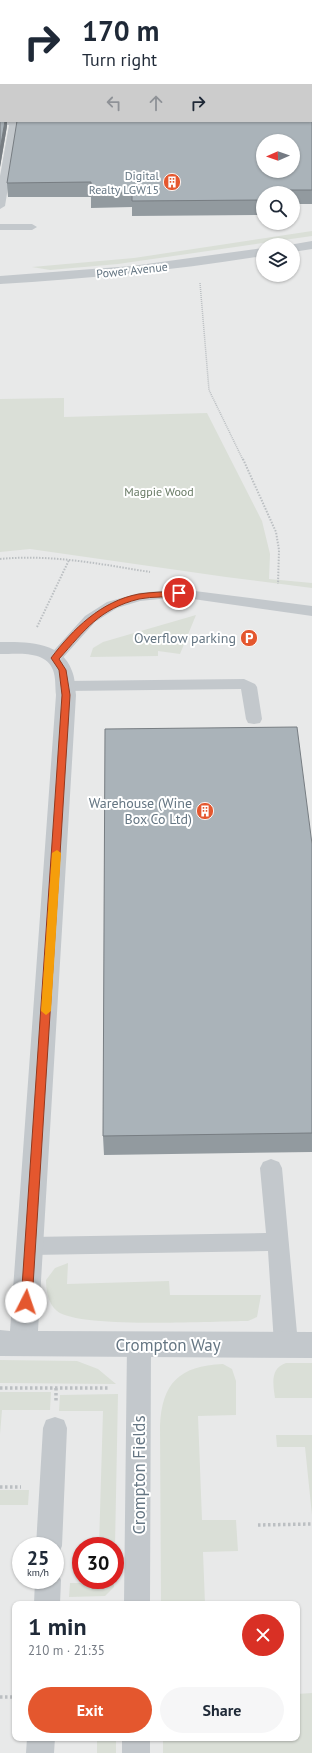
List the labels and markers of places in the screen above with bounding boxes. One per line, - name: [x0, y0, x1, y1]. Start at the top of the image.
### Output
- place label: Digital Realty LGW15: [89, 168, 159, 197]
- building icon: Digital Realty LGW15: [162, 172, 182, 192]
- pin: [162, 576, 196, 610]
- parking icon: Overflow parking: [239, 628, 259, 648]
- place label: Overflow parking: [134, 629, 236, 647]
- place label: Warehouse (Wine Box Co Ltd): [89, 794, 192, 828]
- building icon: Warehouse (Wine Box Co Ltd): [195, 801, 215, 821]

